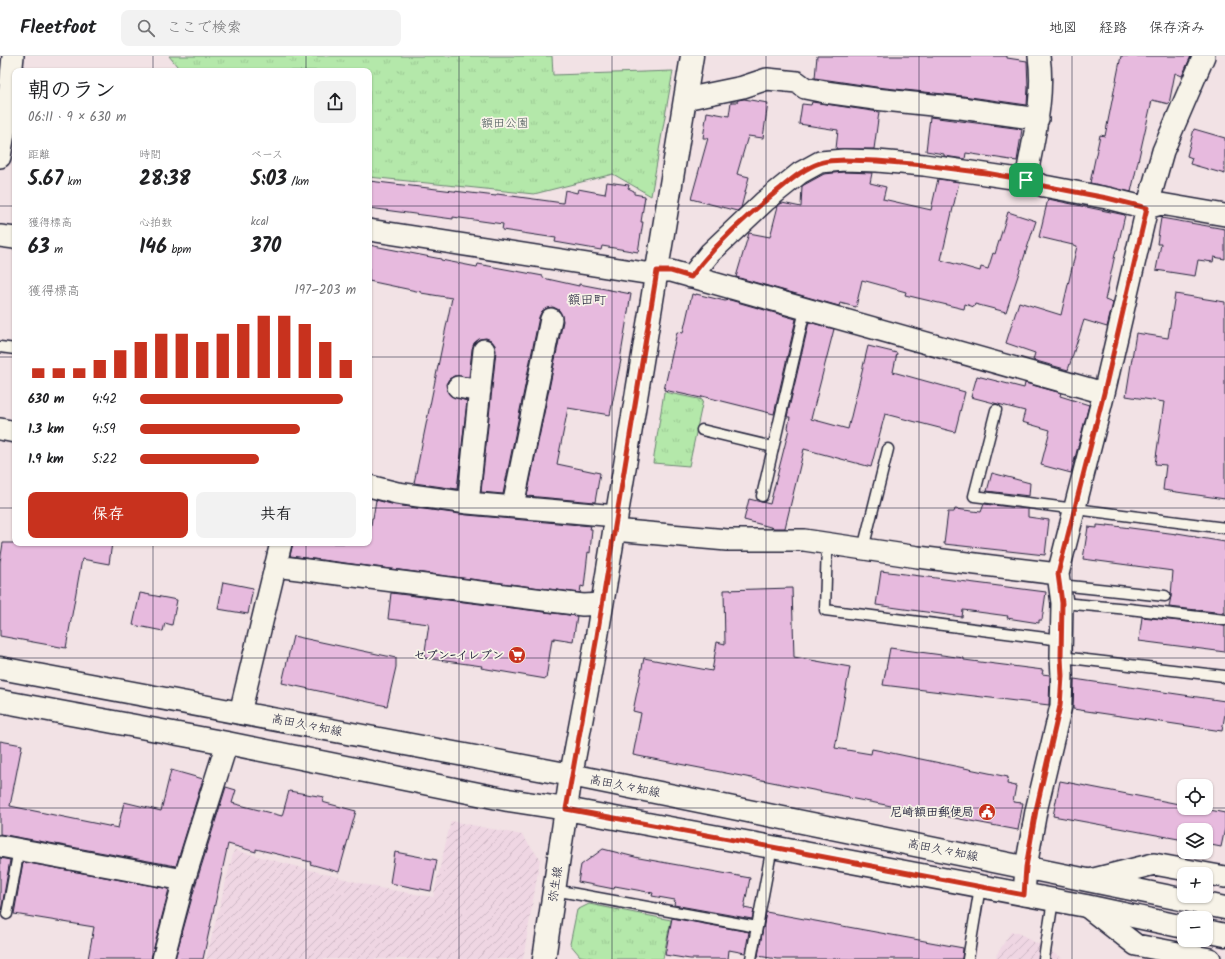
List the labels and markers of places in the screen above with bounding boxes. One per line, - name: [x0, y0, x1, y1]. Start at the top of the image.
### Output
- pin: [1009, 163, 1043, 197]
- supermarket icon: セブン-イレブン: [507, 645, 527, 665]
- place label: セブン-イレブン: [414, 646, 504, 665]
- public building icon: 尼崎額田郵便局: [977, 802, 997, 822]
- place label: 尼崎額田郵便局: [890, 803, 974, 822]

